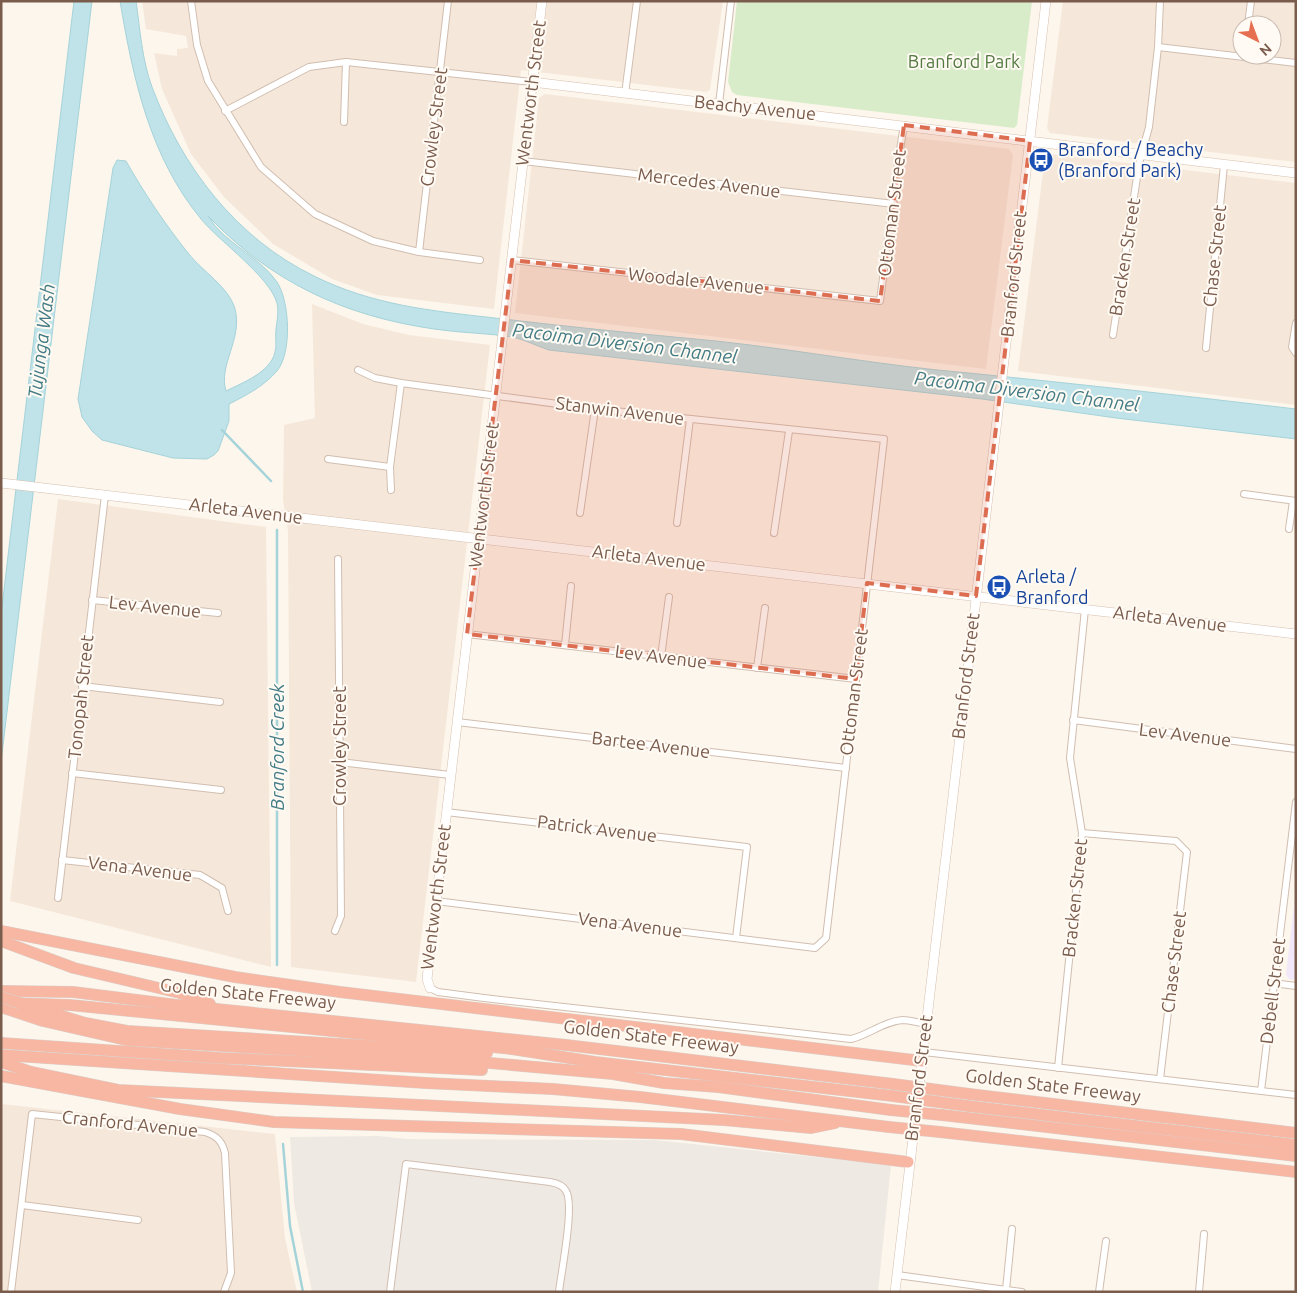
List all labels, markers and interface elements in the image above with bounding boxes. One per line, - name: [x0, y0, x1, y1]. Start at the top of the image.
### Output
- north arrow: [1232, 15, 1282, 65]
- street label: Wentworth Street: [511, 19, 549, 167]
- text: N: [1256, 40, 1275, 59]
- park label: Branford Park: [908, 51, 1020, 71]
- street label: Crowley Street: [416, 66, 450, 188]
- street label: Beachy Avenue: [693, 91, 817, 123]
- place label: Branford / Beachy (Branford Park): [1058, 139, 1203, 181]
- bus stop icon: Branford / Beachy (Branford Park): [1028, 147, 1054, 173]
- street label: Ottoman Street: [873, 148, 909, 278]
- street label: Mercedes Avenue: [637, 163, 782, 201]
- street label: Bracken Street: [1105, 196, 1143, 317]
- street label: Chase Street: [1199, 204, 1229, 308]
- street label: Branford Street: [996, 210, 1030, 338]
- street label: Woodale Avenue: [627, 263, 765, 297]
- water label: Tujunga Wash: [23, 282, 59, 400]
- water label: Pacoima Diversion Channel: [511, 318, 739, 368]
- water label: Pacoima Diversion Channel: [913, 366, 1141, 416]
- street label: Stanwin Avenue: [555, 392, 686, 428]
- street label: Wentworth Street: [464, 421, 502, 569]
- street label: Arleta Avenue: [188, 493, 304, 527]
- street label: Arleta Avenue: [591, 540, 707, 574]
- place label: Arleta / Branford: [1016, 566, 1088, 607]
- bus stop icon: Arleta / Branford: [986, 574, 1012, 600]
- street label: Lev Avenue: [108, 591, 202, 621]
- street label: Arleta Avenue: [1112, 601, 1228, 635]
- street label: Branford Street: [947, 612, 983, 740]
- street label: Ottoman Street: [835, 627, 871, 757]
- street label: Tonopah Street: [64, 634, 96, 760]
- street label: Lev Avenue: [614, 640, 708, 672]
- water label: Branford Creek: [266, 683, 288, 810]
- street label: Crowley Street: [329, 686, 349, 806]
- street label: Lev Avenue: [1138, 718, 1232, 750]
- street label: Bartee Avenue: [591, 727, 711, 761]
- street label: Patrick Avenue: [536, 811, 658, 845]
- street label: Wentworth Street: [416, 823, 454, 971]
- street label: Bracken Street: [1058, 838, 1090, 958]
- street label: Vena Avenue: [87, 852, 193, 884]
- street label: Vena Avenue: [577, 908, 683, 940]
- street label: Chase Street: [1157, 910, 1189, 1014]
- street label: Debell Street: [1256, 937, 1288, 1045]
- street label: Golden State Freeway: [159, 974, 337, 1012]
- street label: Branford Street: [900, 1014, 936, 1142]
- street label: Golden State Freeway: [562, 1015, 740, 1057]
- street label: Golden State Freeway: [964, 1064, 1142, 1106]
- street label: Cranford Avenue: [61, 1106, 199, 1140]

